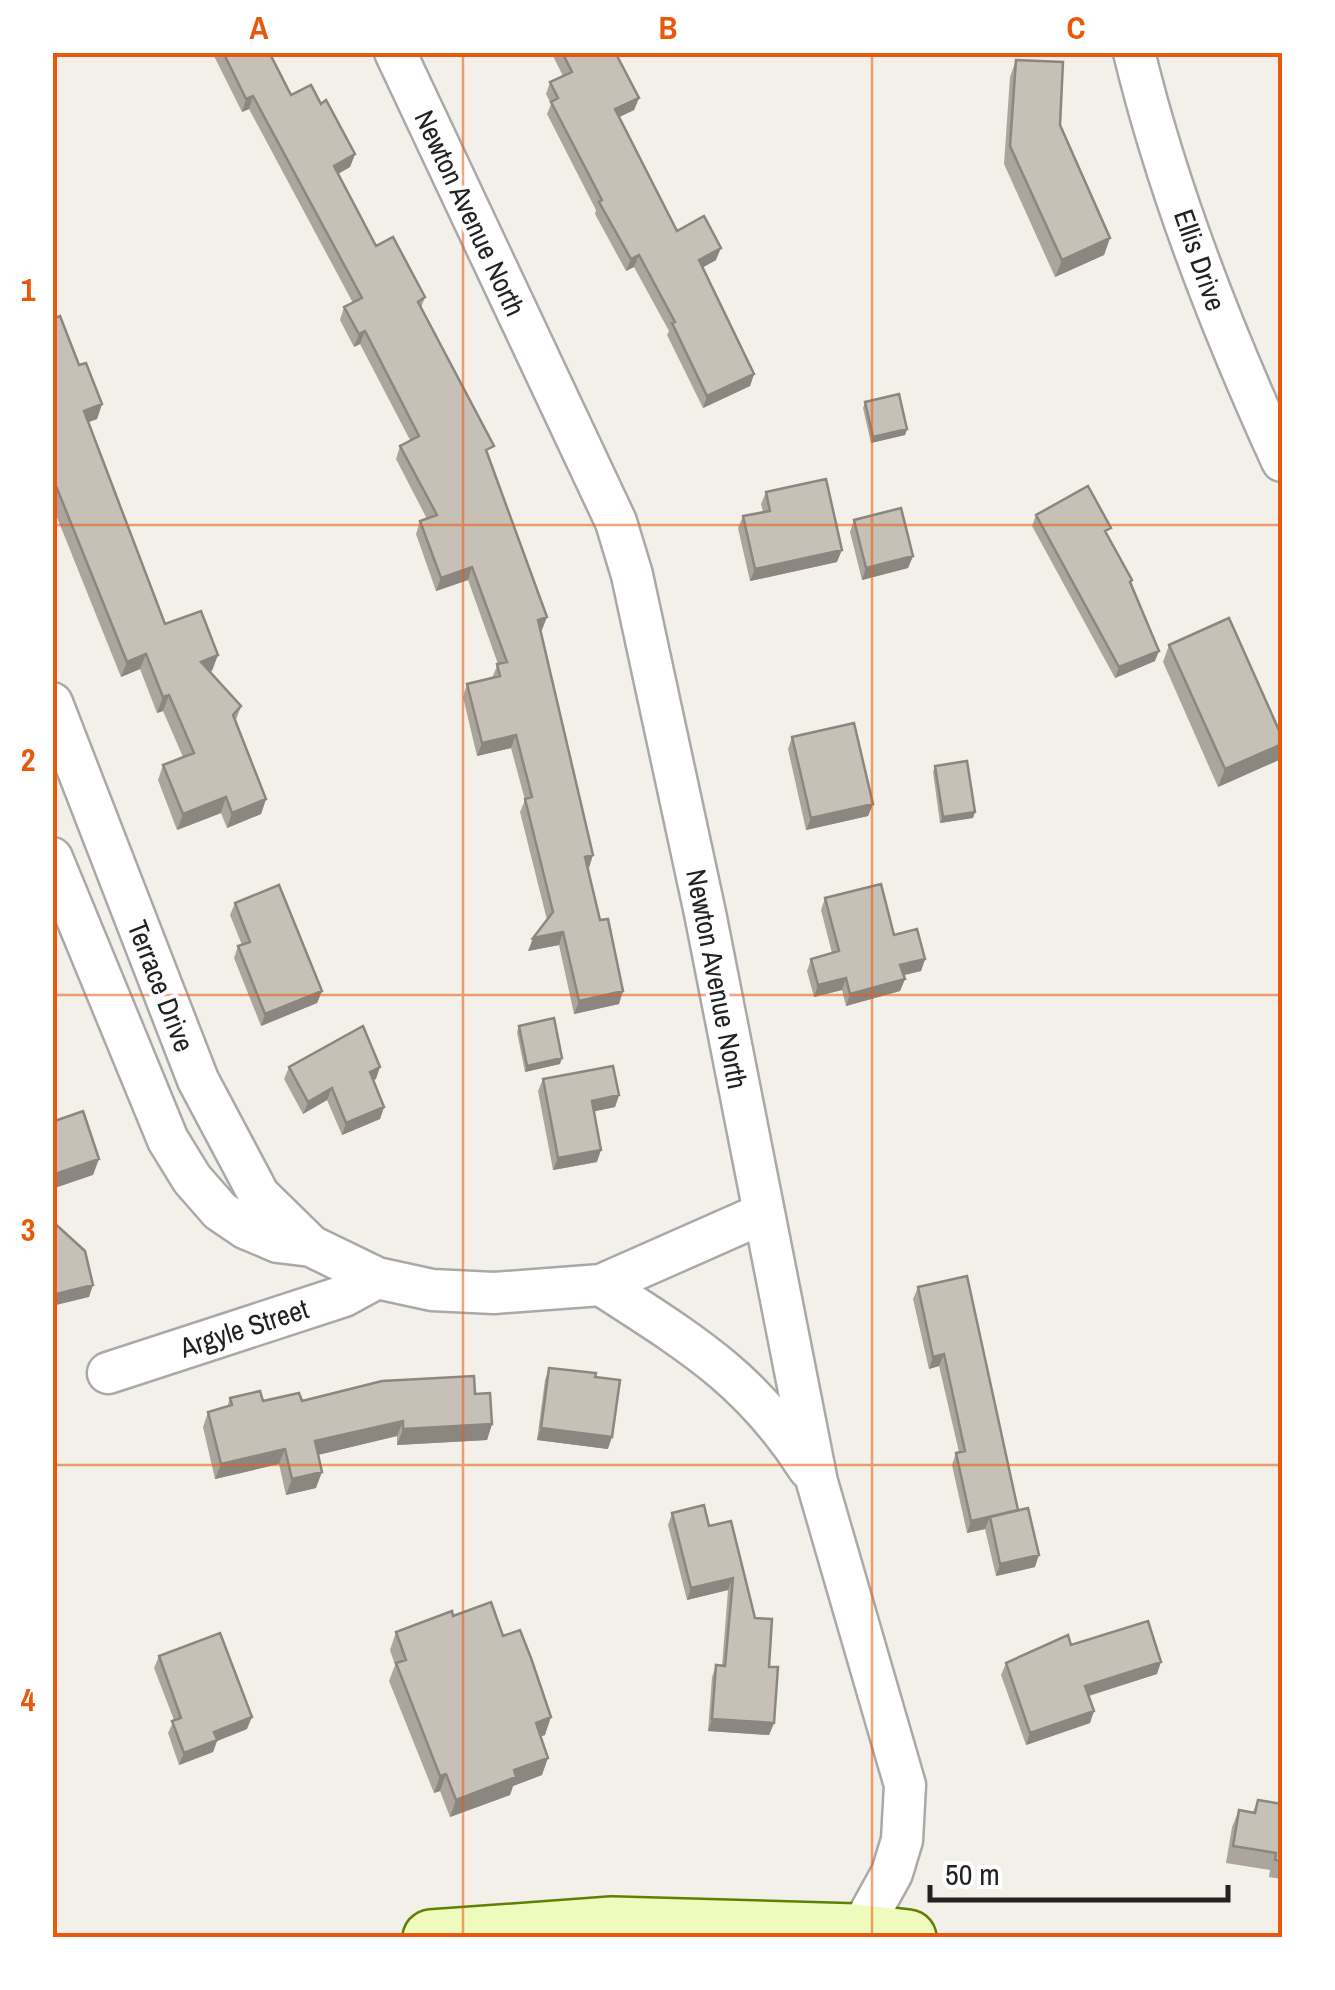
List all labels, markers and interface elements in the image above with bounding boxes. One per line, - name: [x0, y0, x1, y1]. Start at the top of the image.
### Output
- text: A: [250, 6, 269, 49]
- text: B: [659, 6, 677, 49]
- text: C: [1067, 6, 1085, 49]
- street label: Newton Avenue North: [406, 104, 534, 322]
- street label: Ellis Drive: [1165, 204, 1235, 316]
- text: 1: [21, 268, 36, 311]
- text: 2: [21, 738, 35, 781]
- street label: Newton Avenue North: [677, 866, 757, 1092]
- street label: Terrace Drive: [119, 915, 203, 1057]
- text: 3: [21, 1208, 35, 1251]
- street label: Argyle Street: [174, 1289, 313, 1367]
- text: 4: [21, 1678, 36, 1721]
- scale bar: [930, 1840, 1228, 1902]
- text: 50 m: [945, 1854, 1000, 1894]

